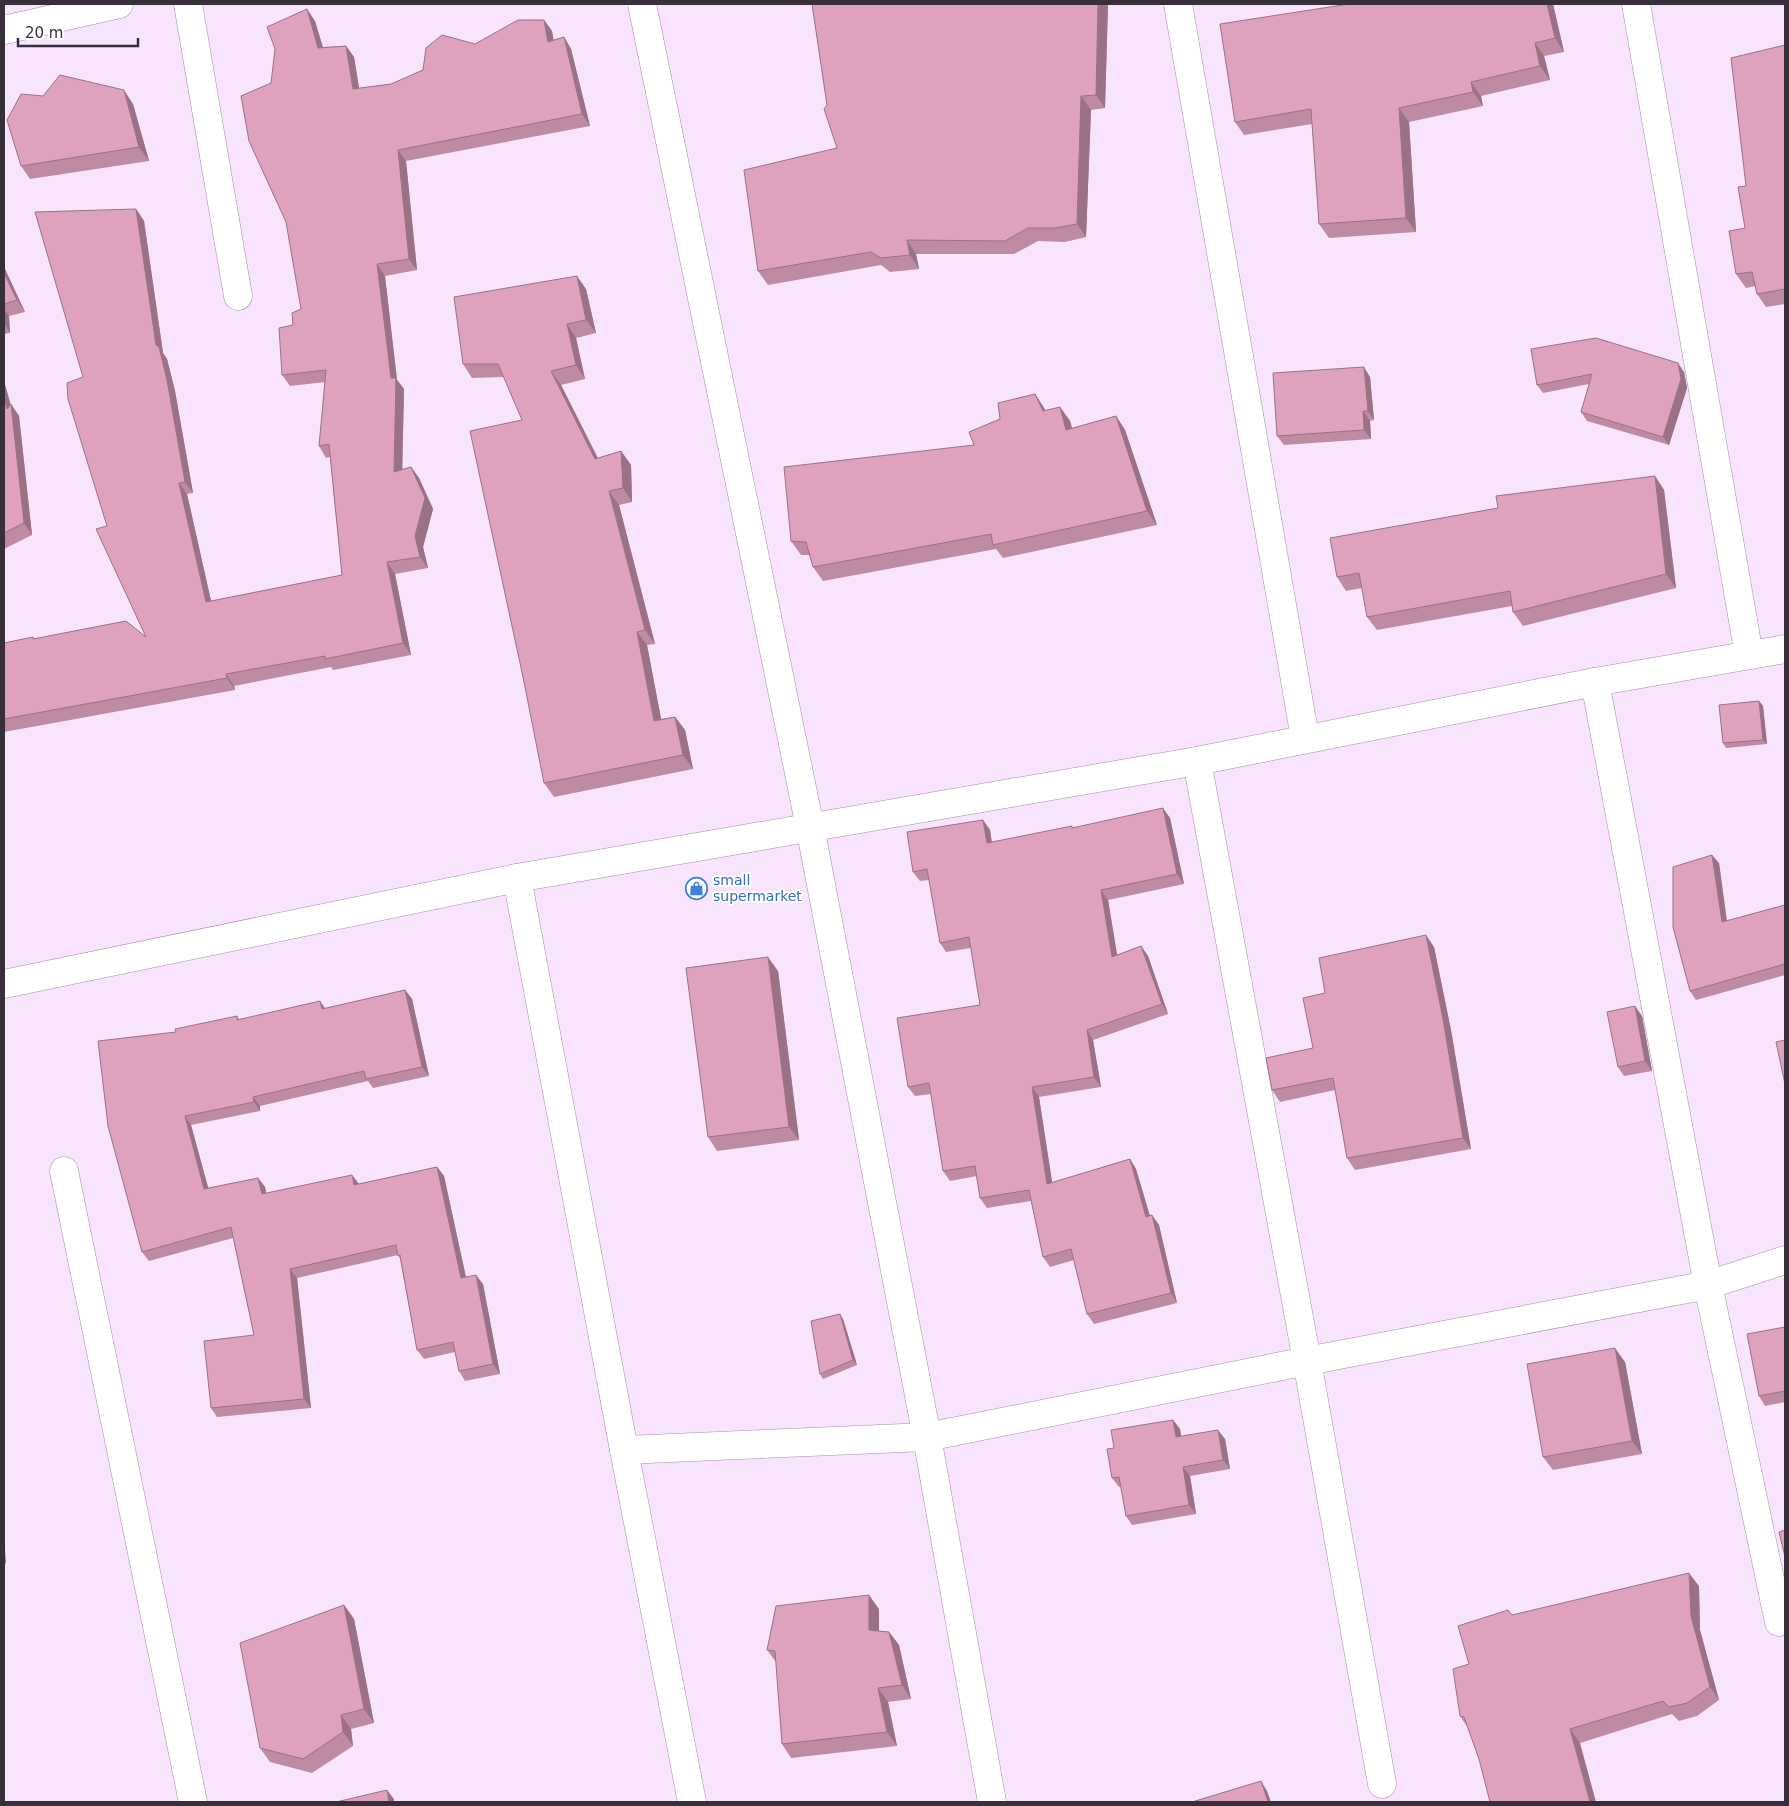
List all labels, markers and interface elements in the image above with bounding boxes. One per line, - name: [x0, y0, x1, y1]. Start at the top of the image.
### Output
- scale bar: [18, 15, 138, 47]
- text: 20 m: [25, 24, 63, 42]
- place label: small supermarket: [713, 872, 802, 904]
- shop icon: small supermarket: [685, 876, 709, 900]

